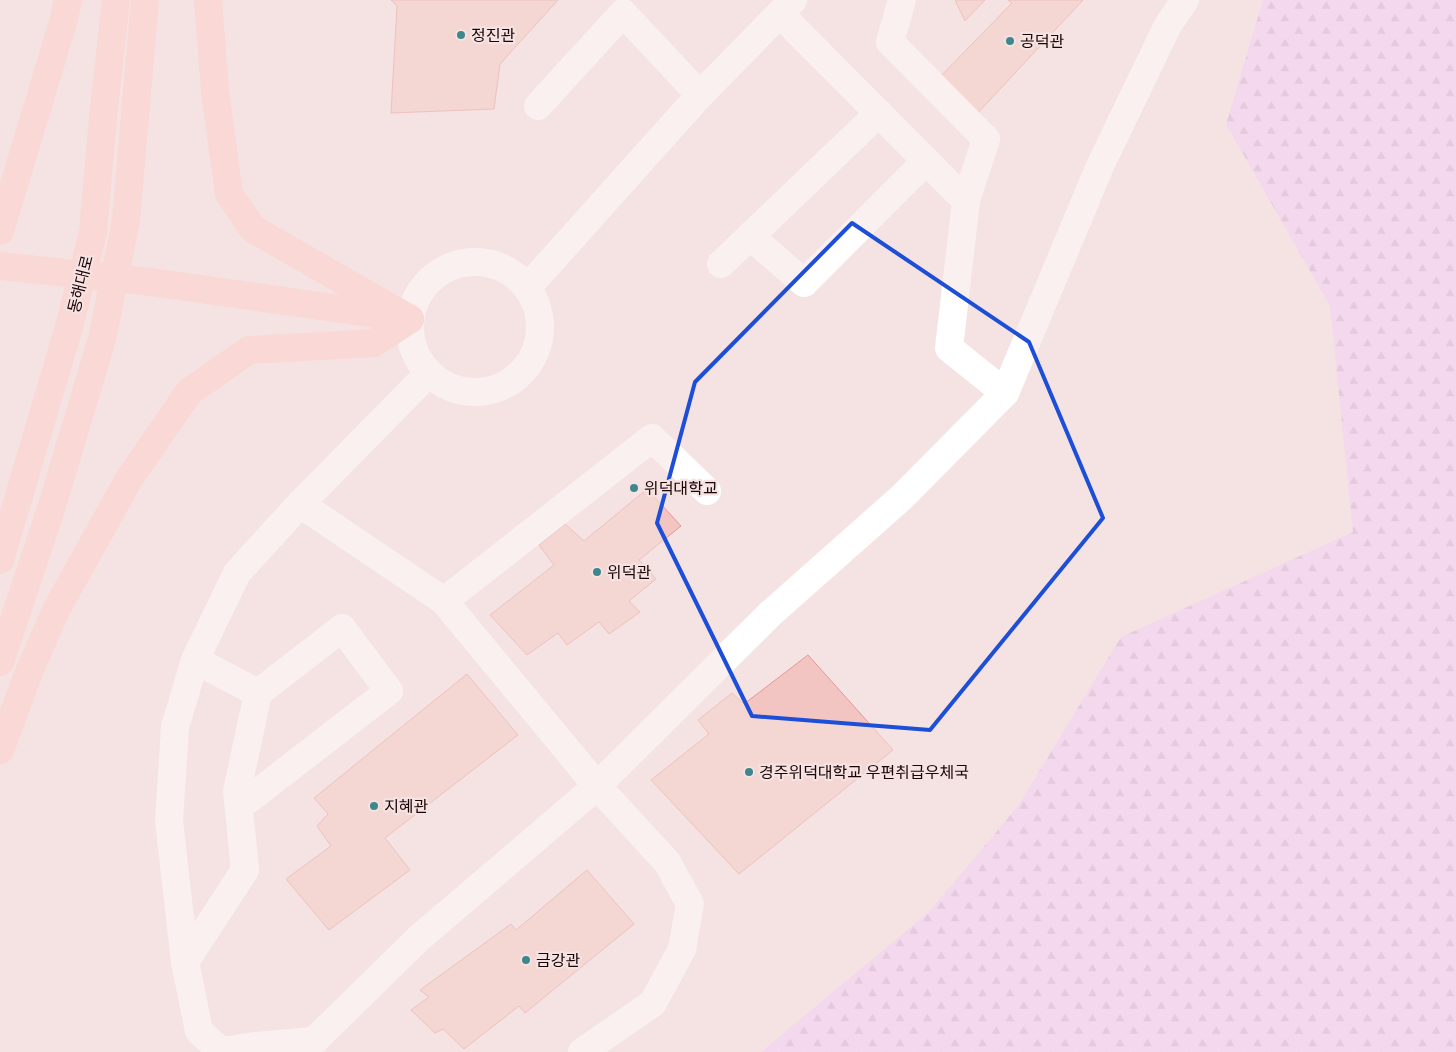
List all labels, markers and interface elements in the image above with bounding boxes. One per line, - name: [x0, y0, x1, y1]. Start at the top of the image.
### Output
- place label: 정진관: [471, 26, 515, 45]
- marker: 정진관: [455, 29, 467, 41]
- place label: 공덕관: [1020, 32, 1064, 51]
- marker: 공덕관: [1004, 35, 1016, 47]
- street label: 동해대로: [64, 253, 97, 315]
- place label: 위덕대학교: [644, 479, 718, 498]
- marker: 위덕대학교: [628, 482, 640, 494]
- place label: 위덕관: [607, 563, 651, 582]
- marker: 위덕관: [591, 566, 603, 578]
- place label: 경주위덕대학교 우편취급우체국: [759, 763, 969, 782]
- marker: 경주위덕대학교 우편취급우체국: [743, 766, 755, 778]
- place label: 지혜관: [384, 797, 428, 816]
- marker: 지혜관: [368, 800, 380, 812]
- place label: 금강관: [536, 951, 580, 970]
- marker: 금강관: [520, 954, 532, 966]

